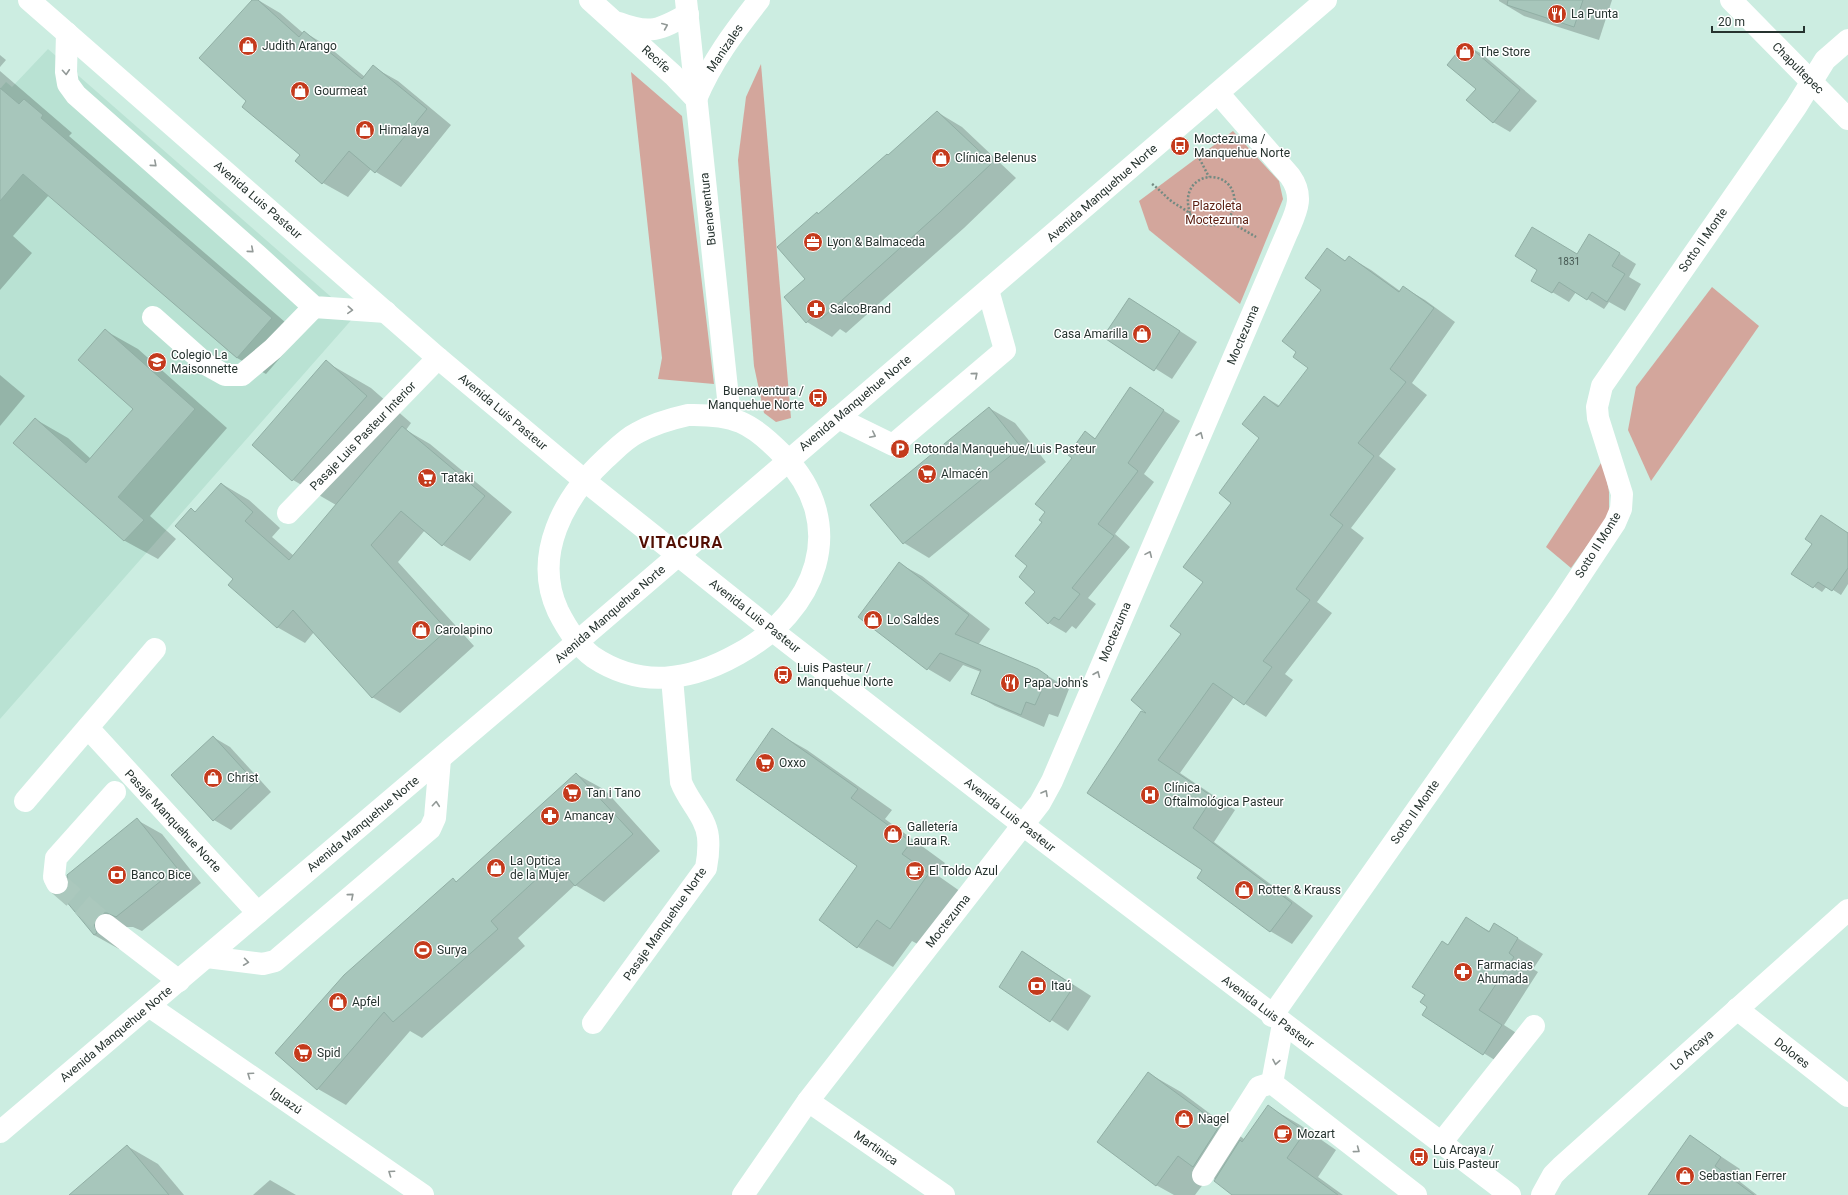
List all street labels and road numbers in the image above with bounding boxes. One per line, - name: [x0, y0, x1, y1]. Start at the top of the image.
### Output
- street label: Manizales: [704, 21, 746, 75]
- street label: Chapultepec: [1769, 39, 1827, 97]
- street label: Recife: [639, 43, 673, 75]
- street label: Avenida Manquehue Norte: [1044, 141, 1160, 245]
- street label: Avenida Luis Pasteur: [211, 158, 305, 242]
- street label: Buenaventura: [697, 172, 719, 246]
- street label: Sotto Il Monte: [1676, 205, 1730, 275]
- street label: Moctezuma: [1224, 303, 1262, 367]
- street label: Avenida Manquehue Norte: [796, 352, 914, 454]
- street label: Avenida Luis Pasteur: [456, 371, 550, 453]
- street label: Pasaje Luis Pasteur Interior: [307, 379, 419, 493]
- street label: Sotto Il Monte: [1572, 510, 1624, 580]
- street label: Avenida Manquehue Norte: [552, 562, 668, 666]
- street label: Avenida Luis Pasteur: [707, 576, 803, 656]
- street label: Moctezuma: [1096, 600, 1134, 664]
- street label: Pasaje Manquehue Norte: [122, 767, 224, 875]
- street label: Avenida Manquehue Norte: [304, 773, 422, 875]
- street label: Avenida Luis Pasteur: [962, 775, 1058, 855]
- street label: Sotto Il Monte: [1388, 777, 1442, 847]
- street label: Pasaje Manquehue Norte: [621, 865, 709, 983]
- street label: Moctezuma: [923, 892, 973, 950]
- street label: Avenida Luis Pasteur: [1219, 973, 1317, 1051]
- street label: Avenida Manquehue Norte: [57, 983, 175, 1085]
- street label: Lo Arcaya: [1668, 1027, 1716, 1073]
- street label: Dolores: [1772, 1035, 1812, 1071]
- street label: Iguazú: [267, 1085, 305, 1117]
- street label: Martinica: [851, 1128, 901, 1168]

